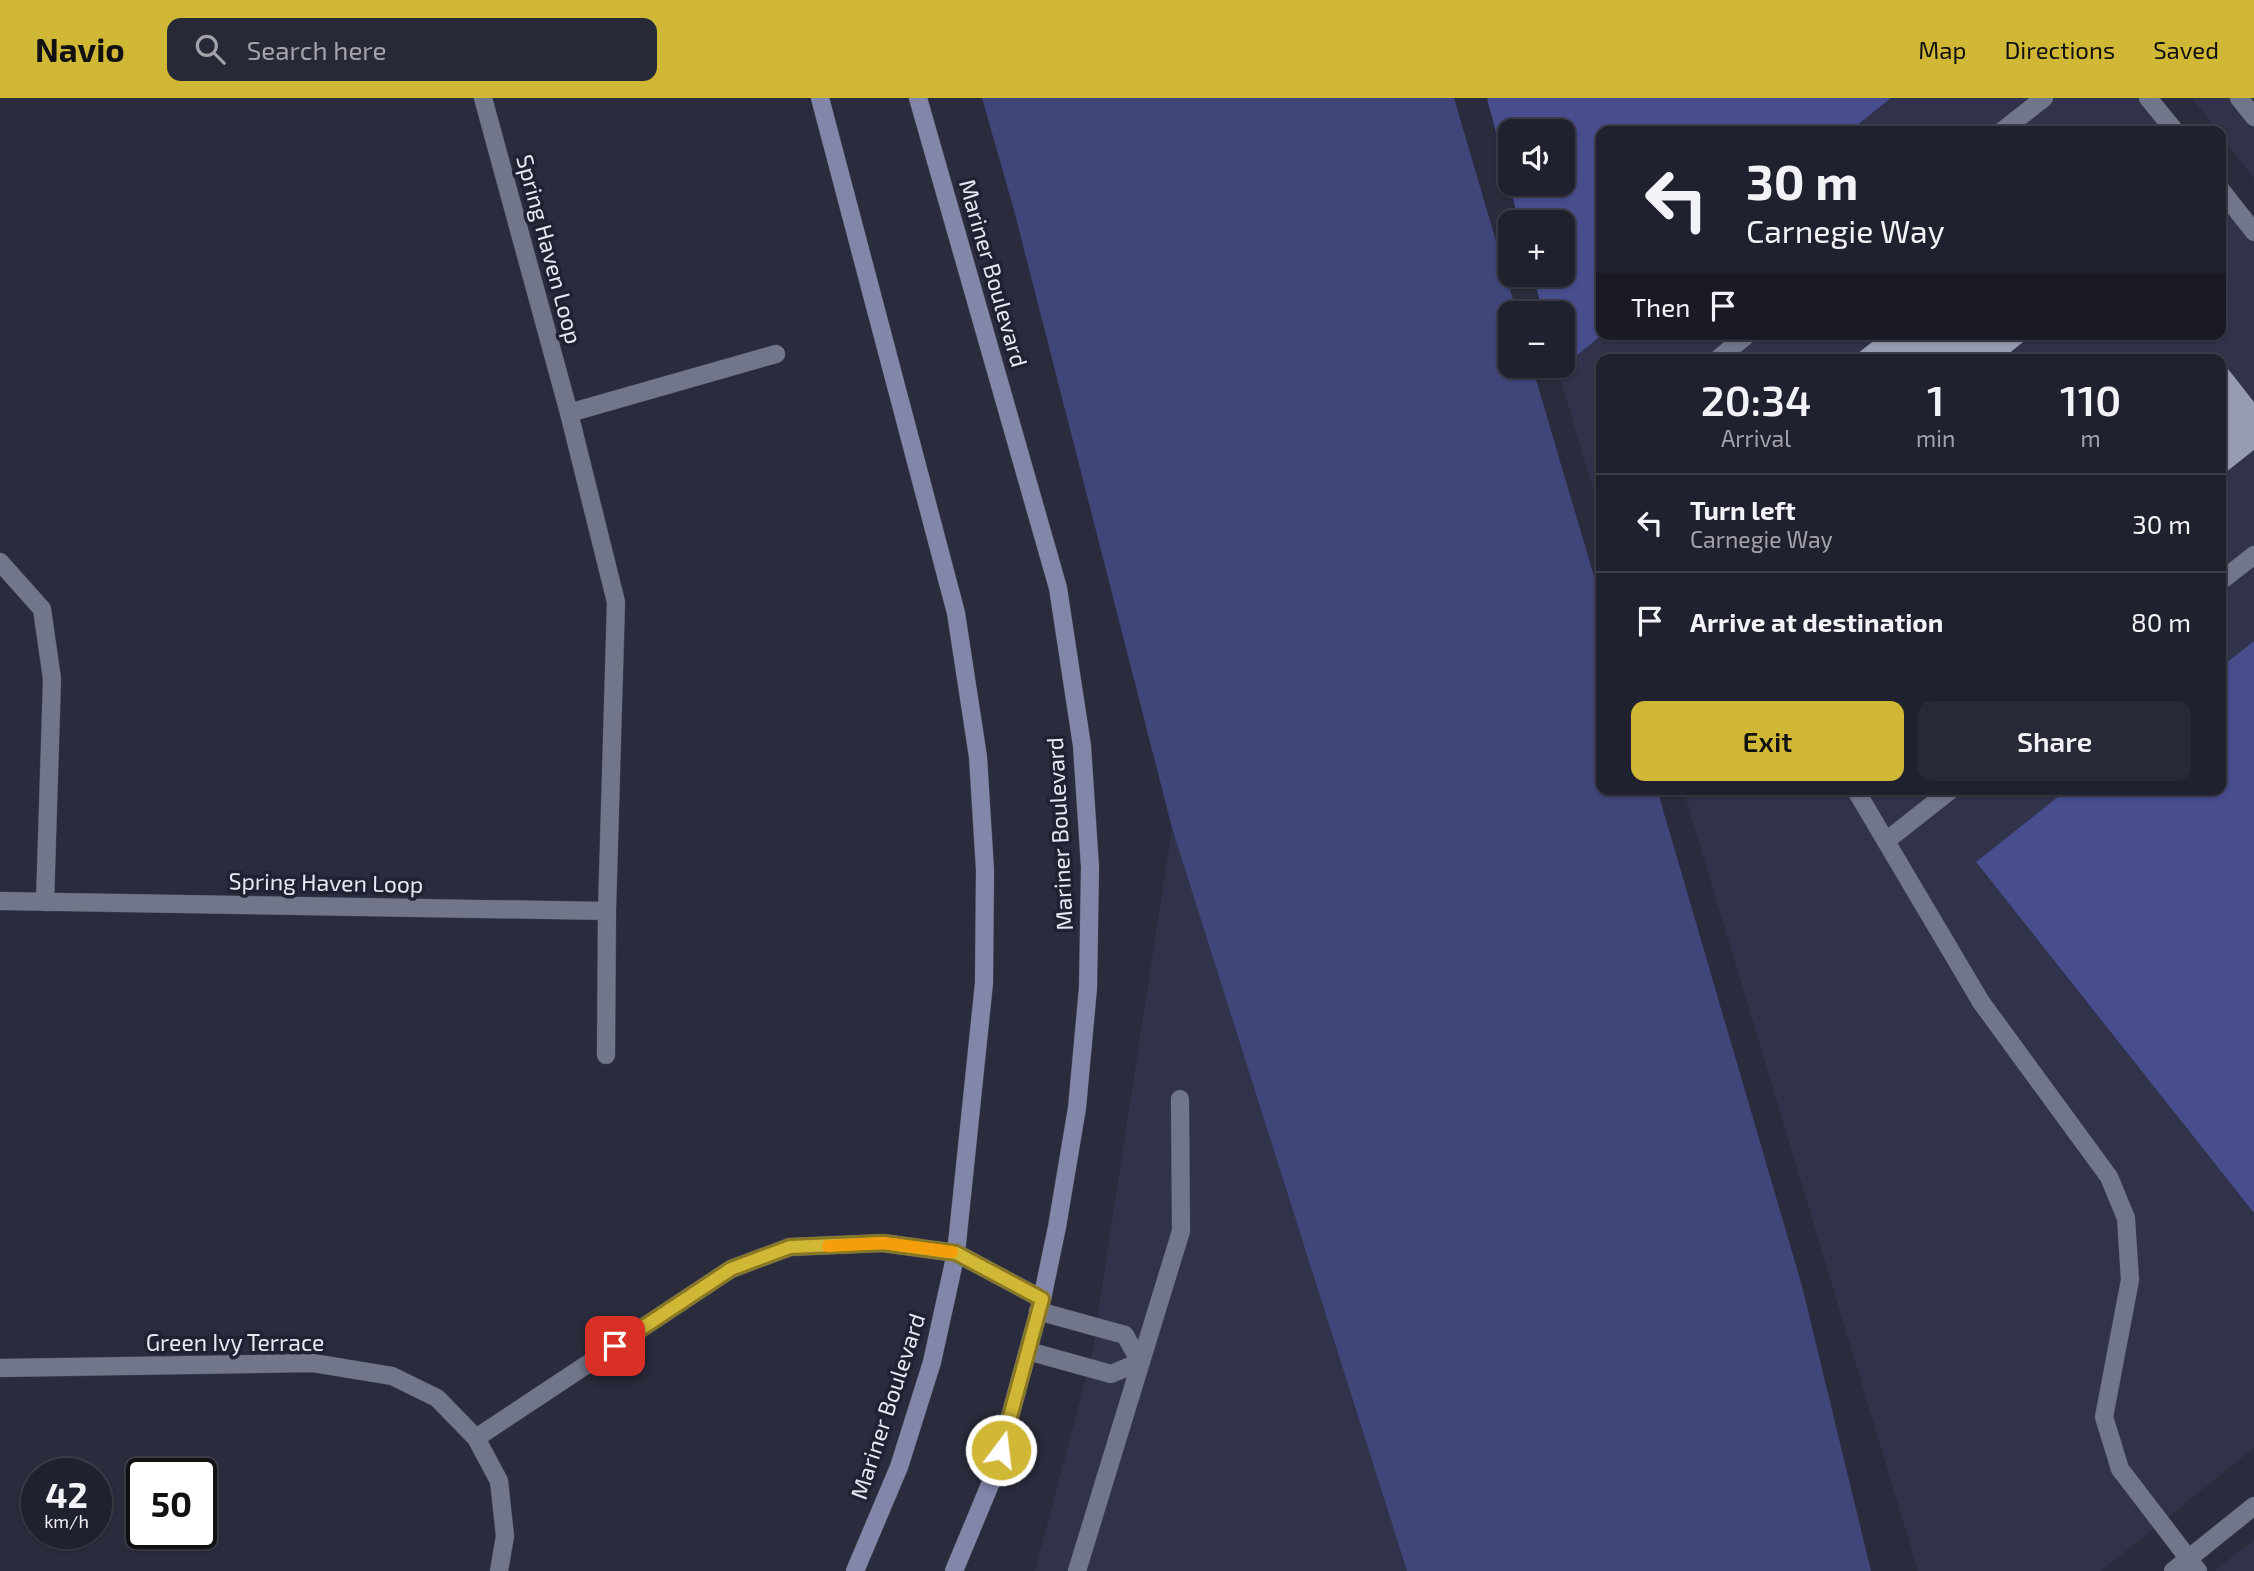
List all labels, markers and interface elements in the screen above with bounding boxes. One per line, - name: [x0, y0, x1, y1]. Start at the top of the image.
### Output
- search box: [167, 18, 657, 81]
- text: Navio: [35, 29, 125, 69]
- icon: search: [191, 30, 229, 68]
- text: Search here: [247, 34, 386, 65]
- text: Map: [1918, 35, 1966, 64]
- text: Directions: [2004, 35, 2115, 64]
- text: Saved: [2153, 35, 2219, 64]
- map controls: [1498, 119, 1575, 378]
- button: sound: [1498, 119, 1575, 196]
- street label: Spring Haven Loop: [511, 151, 589, 347]
- text: 30 m: [1746, 151, 1858, 210]
- icon: left: [1631, 154, 1722, 245]
- street label: Mariner Boulevard: [954, 176, 1034, 370]
- button: +: [1498, 210, 1575, 287]
- text: Carnegie Way: [1746, 211, 1945, 249]
- icon: arrive: [1704, 287, 1742, 325]
- text: Then: [1631, 291, 1690, 322]
- button: −: [1498, 301, 1575, 378]
- text: 20:34: [1701, 374, 1811, 424]
- text: 1: [1927, 374, 1944, 424]
- text: 110: [2060, 374, 2121, 424]
- text: Arrival: [1721, 424, 1791, 452]
- text: min: [1916, 424, 1955, 452]
- text: m: [2081, 424, 2101, 452]
- text: Turn left: [1690, 494, 1796, 525]
- icon: left: [1631, 504, 1669, 542]
- text: 30 m: [2132, 508, 2191, 539]
- text: Carnegie Way: [1690, 525, 1833, 553]
- icon: arrive: [1631, 602, 1669, 640]
- text: Arrive at destination: [1690, 606, 1943, 637]
- text: 80 m: [2131, 606, 2191, 637]
- button: Exit: [1631, 701, 1904, 781]
- button: Share: [1918, 701, 2191, 781]
- street label: Mariner Boulevard: [1040, 737, 1078, 931]
- street label: Spring Haven Loop: [228, 866, 424, 898]
- street label: Mariner Boulevard: [844, 1310, 930, 1502]
- pin: [585, 1316, 645, 1376]
- icon: arrive: [596, 1327, 634, 1365]
- street label: Green Ivy Terrace: [146, 1328, 324, 1356]
- position arrow: [964, 1413, 1038, 1487]
- speed limit sign: 50: [126, 1458, 217, 1549]
- text: 42: [45, 1473, 88, 1515]
- text: km/h: [44, 1510, 89, 1532]

